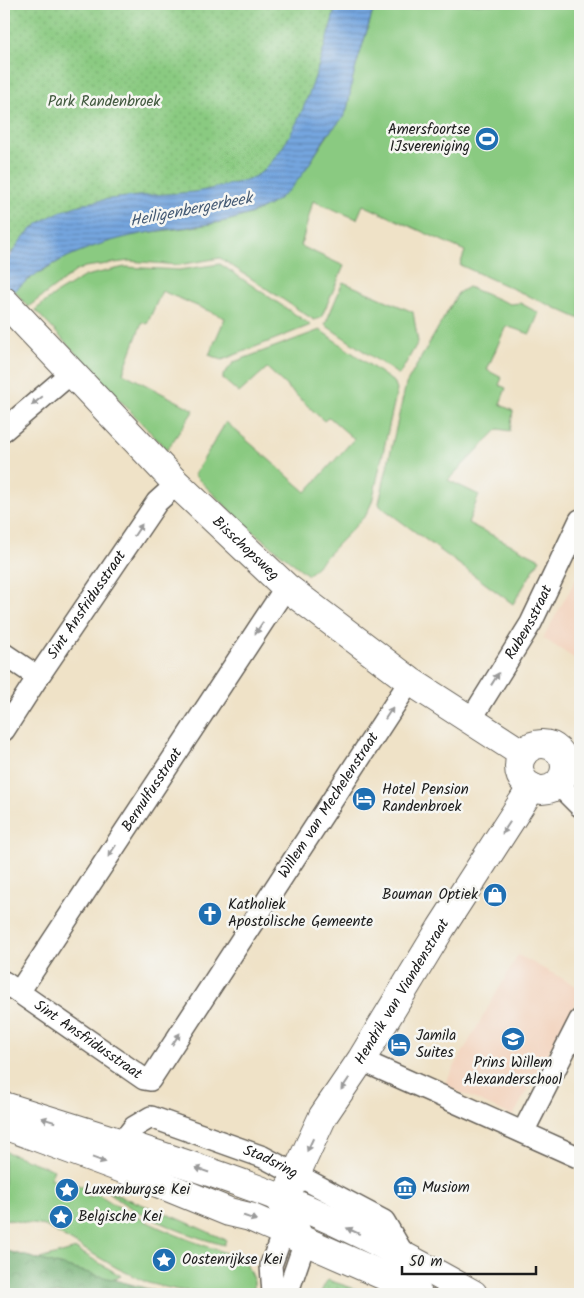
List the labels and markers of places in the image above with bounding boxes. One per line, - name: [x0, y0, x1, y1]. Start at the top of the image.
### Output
- place label: Amersfoortse IJsvereniging: [388, 118, 470, 159]
- sports icon: Amersfoortse IJsvereniging: [474, 126, 500, 152]
- place label: Hotel Pension Randenbroek: [382, 778, 469, 819]
- hotel icon: Hotel Pension Randenbroek: [351, 786, 377, 812]
- shop icon: Bouman Optiek: [482, 882, 508, 908]
- place label: Bouman Optiek: [382, 883, 479, 907]
- place label: Katholiek Apostolische Gemeente: [228, 893, 373, 934]
- church icon: Katholiek Apostolische Gemeente: [197, 901, 223, 927]
- place label: Jamila Suites: [416, 1024, 456, 1065]
- school or university icon: Prins Willem Alexanderschool: [500, 1026, 526, 1052]
- hotel icon: Jamila Suites: [386, 1032, 412, 1058]
- place label: Prins Willem Alexanderschool: [464, 1051, 563, 1092]
- museum icon: Musiom: [392, 1175, 418, 1201]
- place label: Musiom: [422, 1176, 470, 1200]
- place icon: Luxemburgse Kei: [54, 1177, 80, 1203]
- place label: Luxemburgse Kei: [84, 1178, 191, 1202]
- place icon: Belgische Kei: [48, 1204, 74, 1230]
- place label: Belgische Kei: [78, 1205, 163, 1229]
- place icon: Oostenrijkse Kei: [151, 1247, 177, 1273]
- place label: Oostenrijkse Kei: [182, 1248, 284, 1272]

